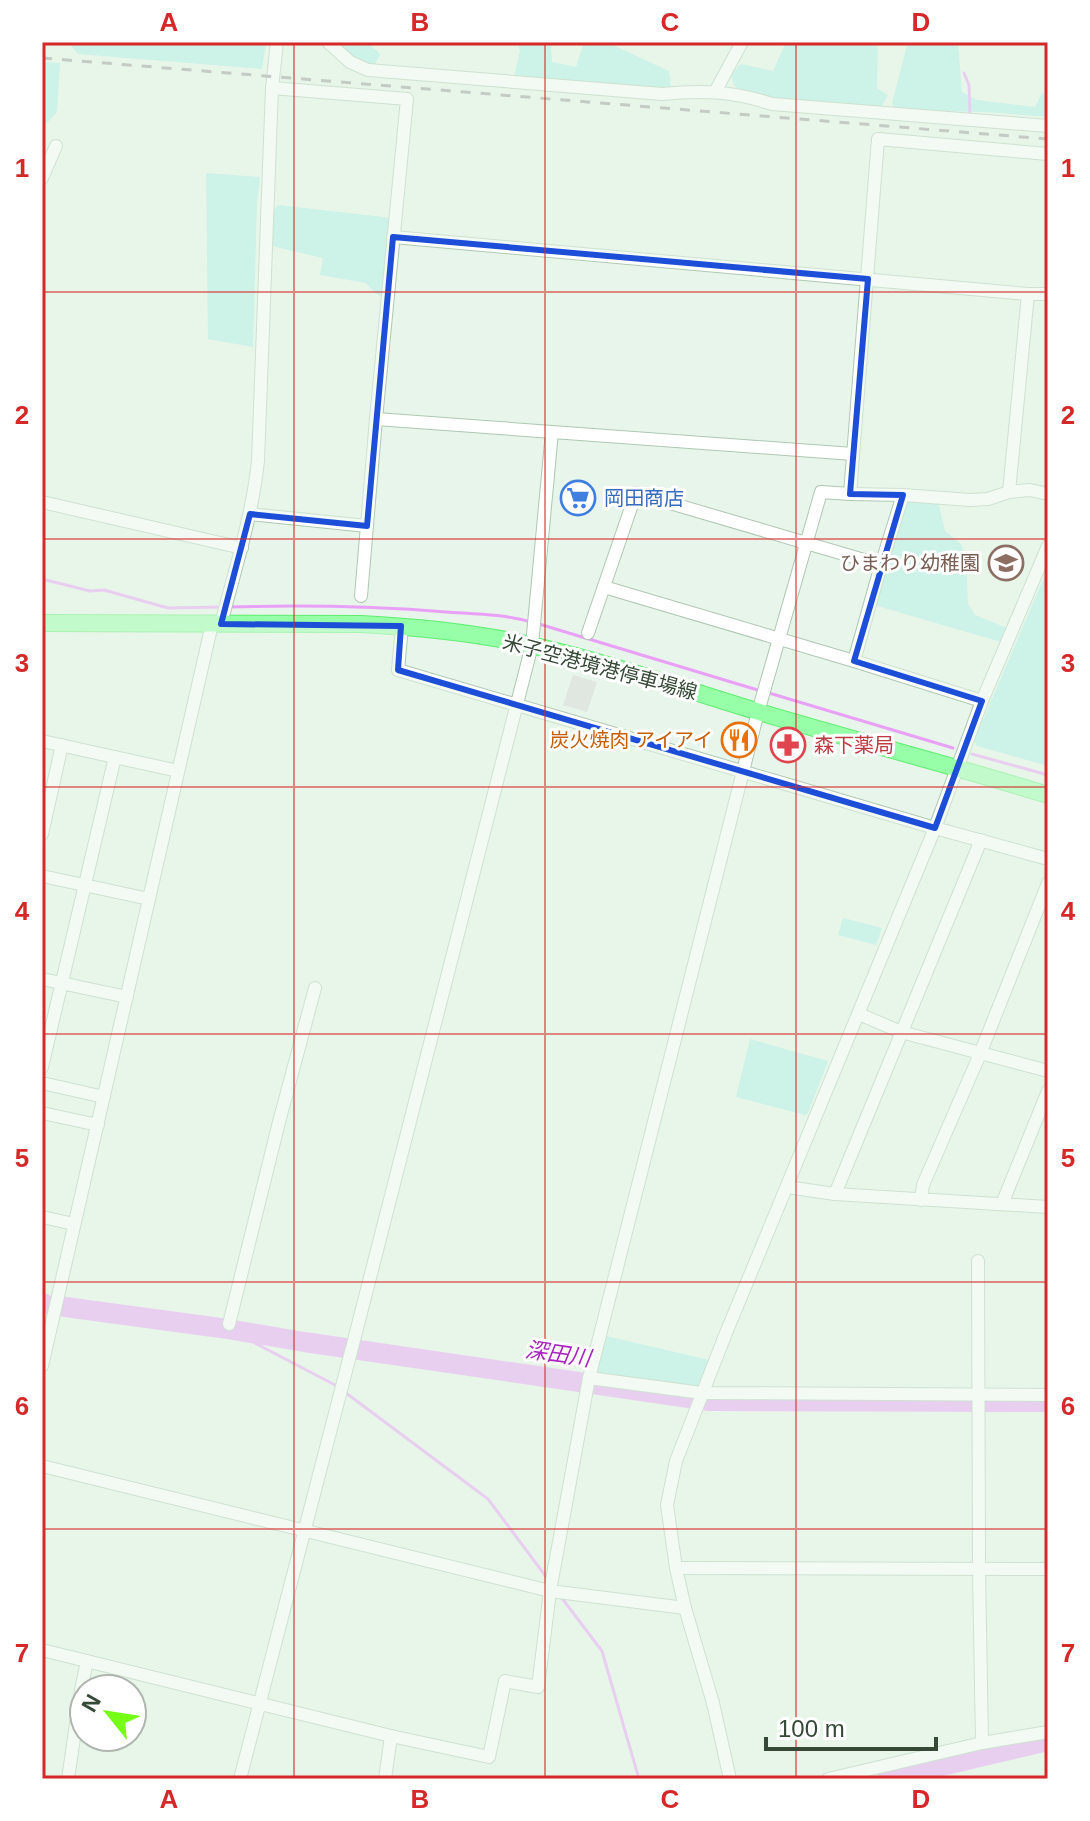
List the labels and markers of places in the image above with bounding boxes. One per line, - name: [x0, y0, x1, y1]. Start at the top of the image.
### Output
- supermarket icon: 岡田商店: [559, 479, 597, 517]
- place label: 岡田商店: [604, 487, 684, 509]
- school or university icon: ひまわり幼稚園: [987, 544, 1025, 582]
- place label: ひまわり幼稚園: [840, 552, 980, 574]
- restaurant icon: 炭火焼肉 アイアイ: [720, 721, 758, 759]
- pharmacy icon: 森下薬局: [769, 726, 807, 764]
- place label: 炭火焼肉 アイアイ: [549, 729, 713, 751]
- place label: 森下薬局: [814, 734, 894, 756]

